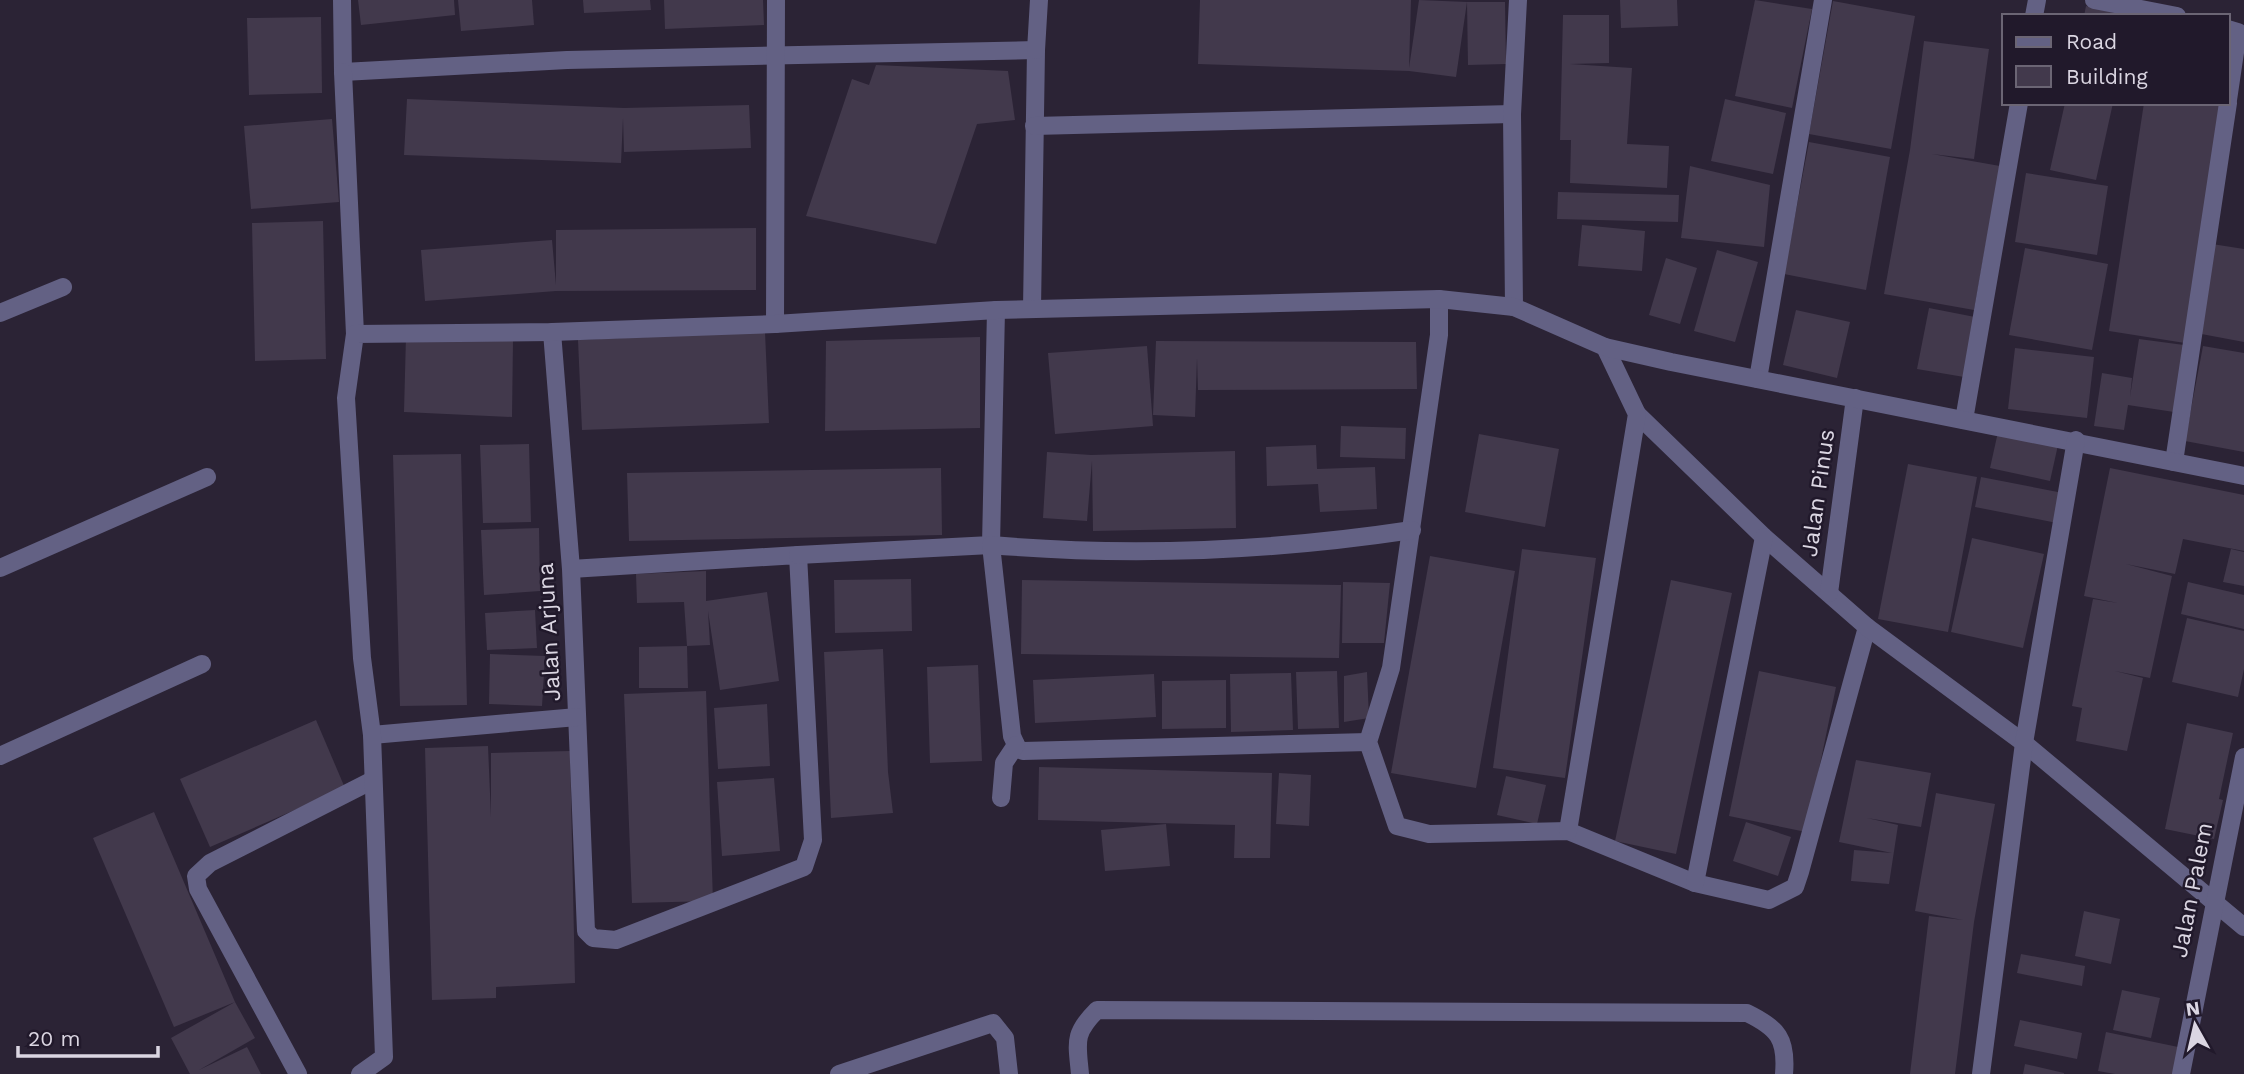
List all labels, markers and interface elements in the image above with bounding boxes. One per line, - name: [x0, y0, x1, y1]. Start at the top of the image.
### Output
- legend: [2002, 14, 2230, 105]
- text: Road: [2066, 29, 2117, 54]
- text: Building: [2066, 64, 2148, 89]
- street label: Jalan Pinus: [1796, 428, 1840, 558]
- street label: Jalan Arjuna: [532, 562, 566, 702]
- street label: Jalan Palem: [2166, 820, 2218, 960]
- north arrow: [2160, 990, 2230, 1060]
- text: N: [2184, 996, 2201, 1021]
- scale bar: [18, 1014, 158, 1058]
- text: 20 m: [28, 1026, 80, 1051]

